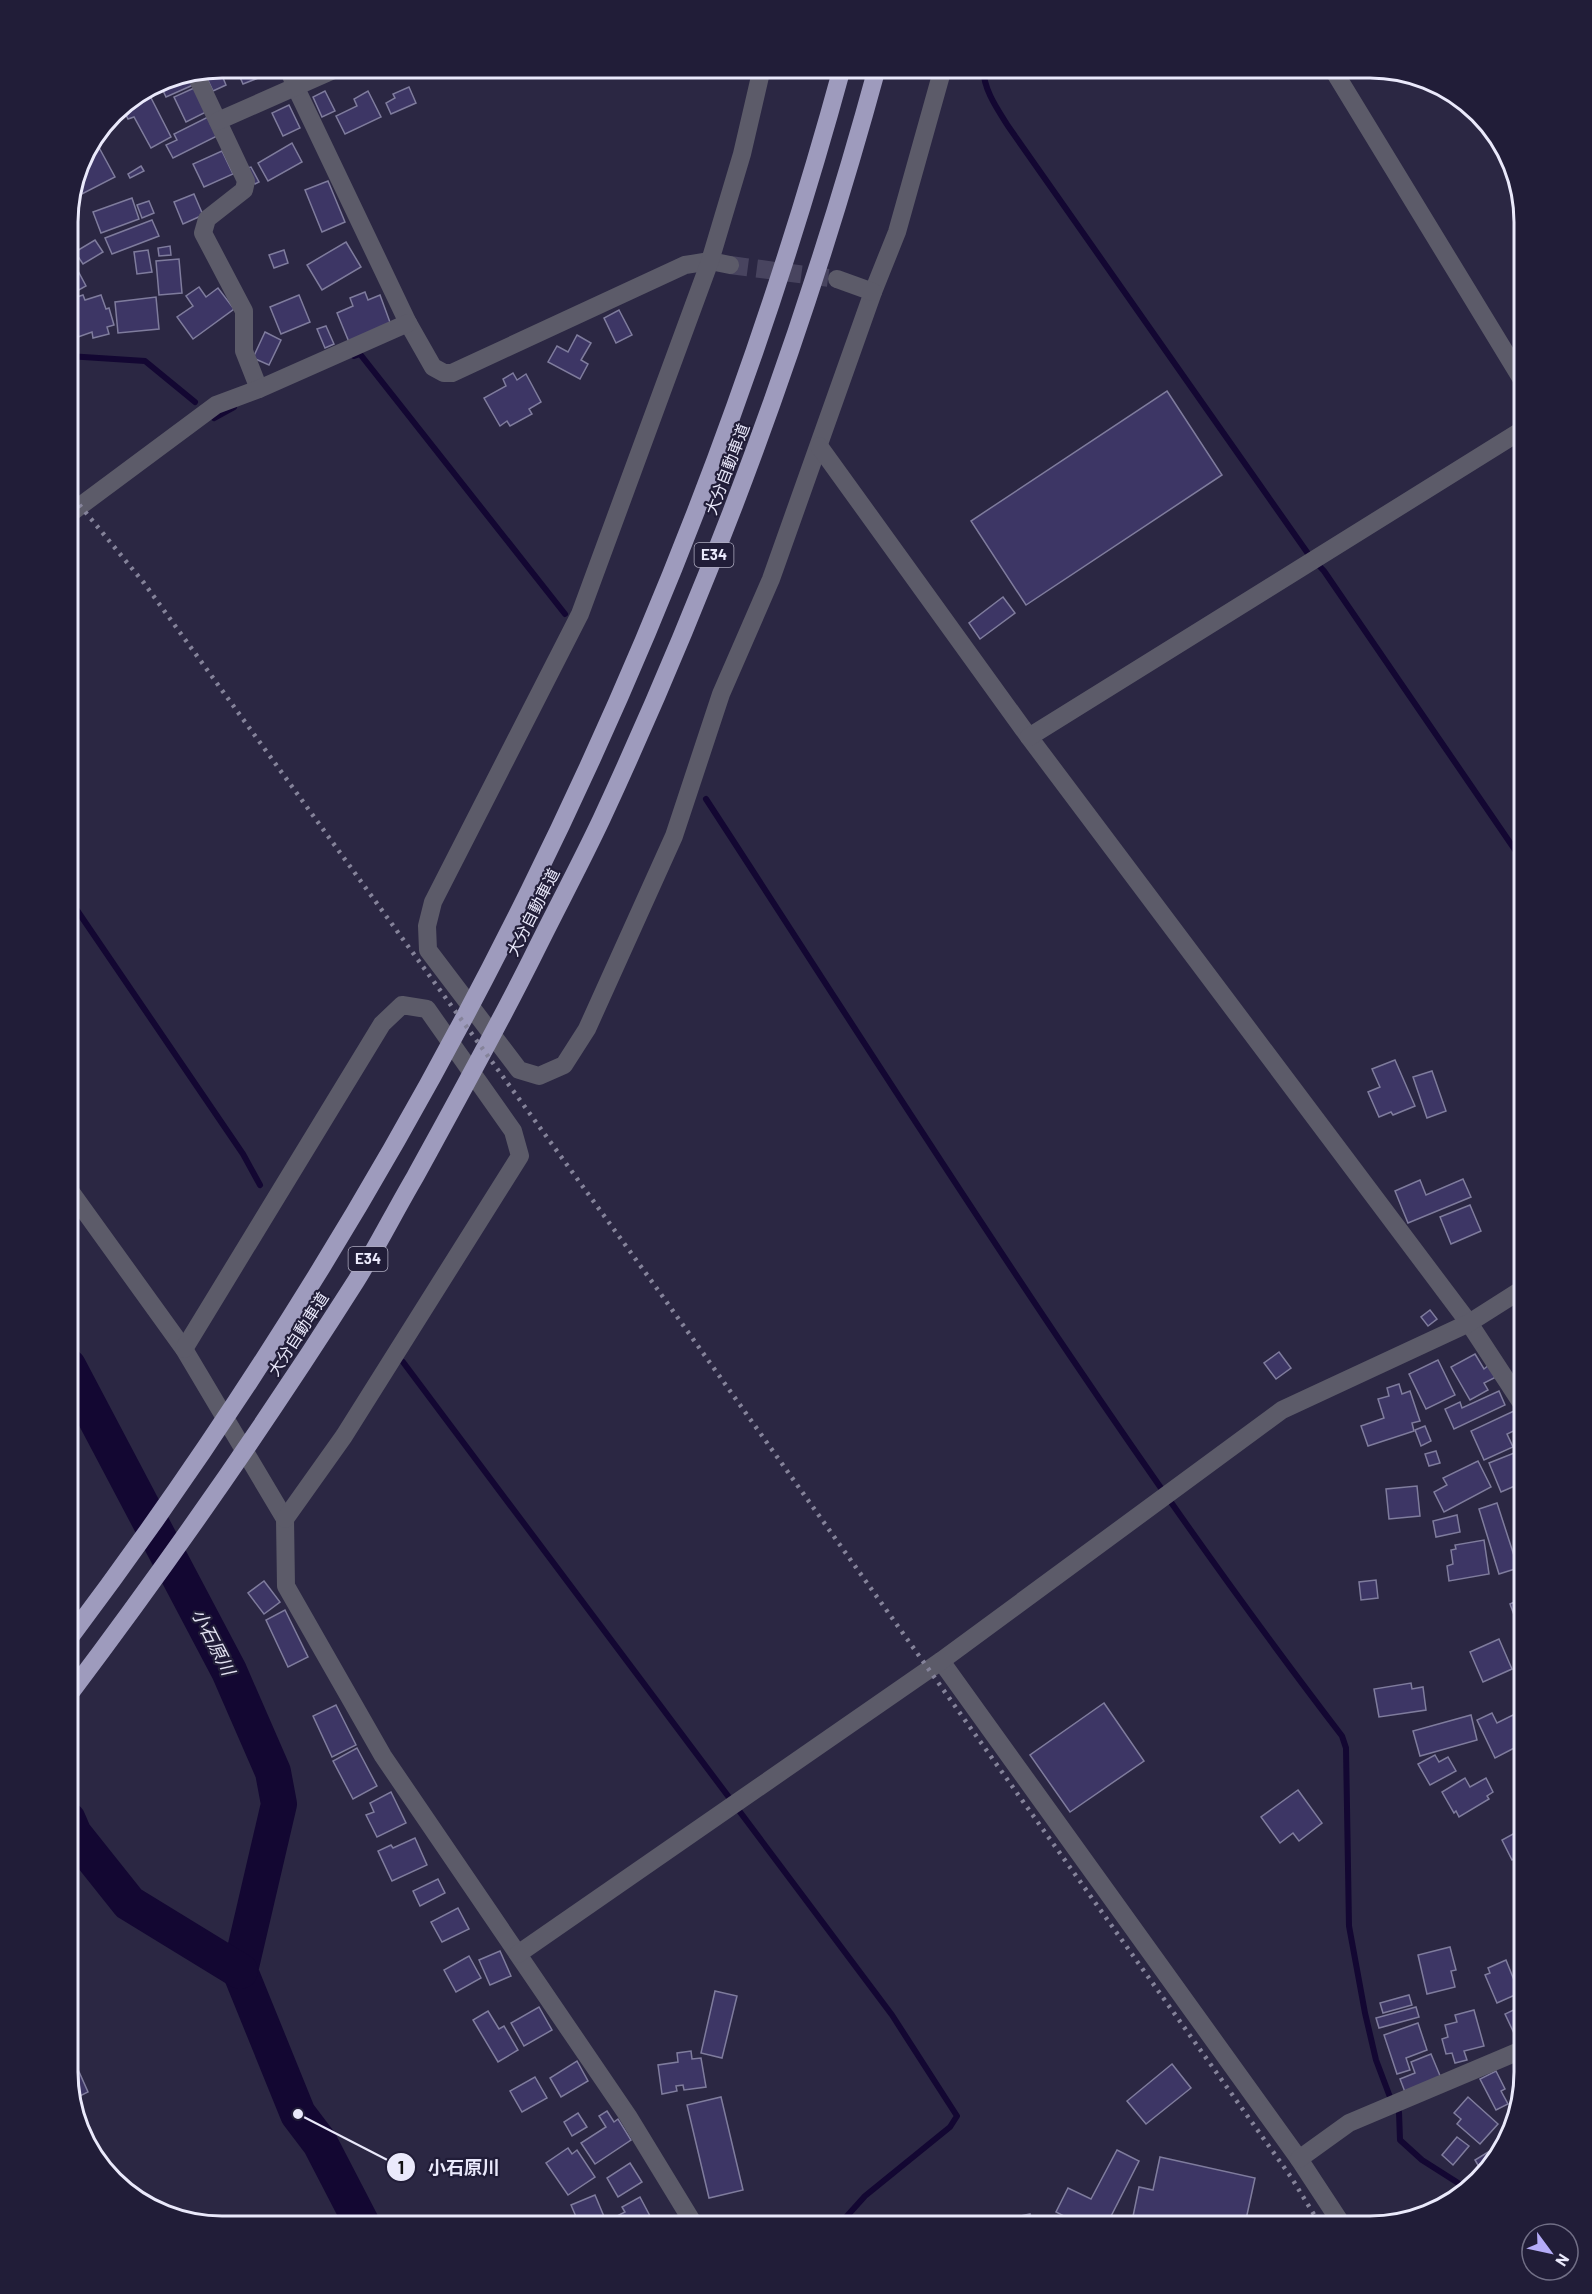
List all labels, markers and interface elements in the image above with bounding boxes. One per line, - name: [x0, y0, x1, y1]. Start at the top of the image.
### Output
- street label: 大分自動車道: [700, 421, 753, 517]
- road number: E34: [694, 543, 734, 567]
- street label: 大分自動車道: [502, 865, 563, 959]
- road number: E34: [348, 1247, 388, 1271]
- street label: 大分自動車道: [263, 1288, 332, 1379]
- water label: 小石原川: [188, 1604, 241, 1680]
- callout: 小石原川: [386, 2149, 512, 2185]
- text: 1: [398, 2156, 404, 2178]
- text: 小石原川: [428, 2156, 500, 2178]
- north arrow: [1520, 2222, 1580, 2282]
- text: N: [1552, 2251, 1574, 2270]

